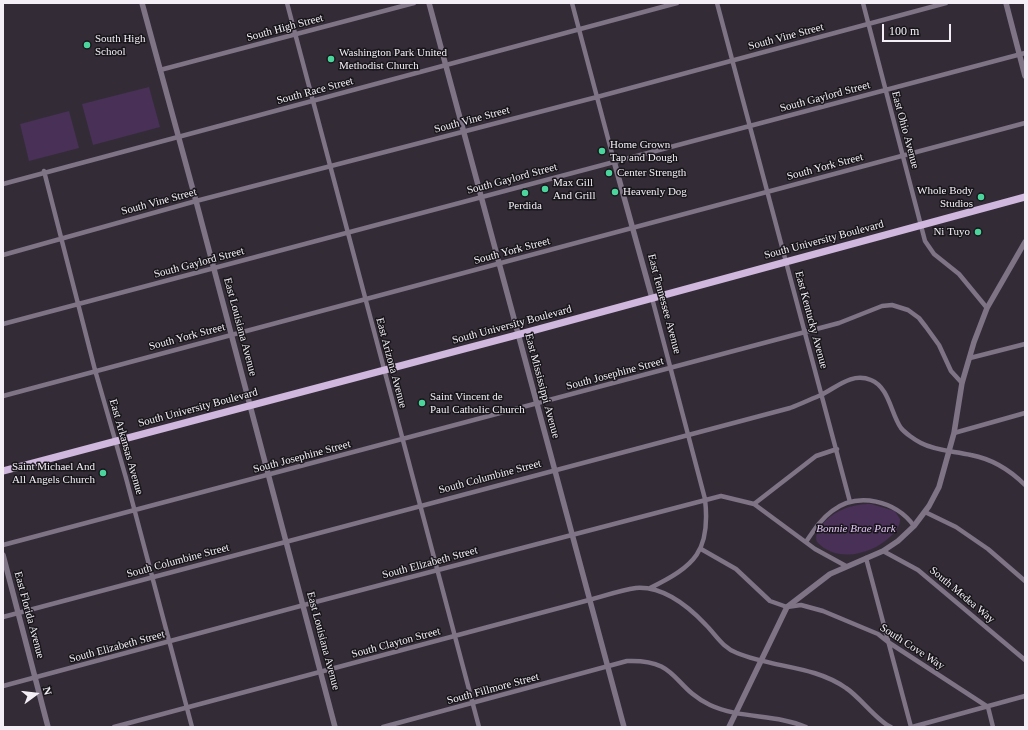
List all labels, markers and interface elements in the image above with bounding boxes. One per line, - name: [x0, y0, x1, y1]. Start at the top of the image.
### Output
- street label: South High Street: [245, 11, 325, 45]
- scale bar: [884, 16, 953, 42]
- street label: South Vine Street: [747, 21, 825, 53]
- text: 100 m: [889, 24, 919, 38]
- place label: South High School: [95, 32, 145, 58]
- marker: South High School: [82, 40, 92, 50]
- place label: Washington Park United Methodist Church: [339, 46, 447, 72]
- marker: Washington Park United Methodist Church: [326, 54, 336, 64]
- street label: South Race Street: [275, 74, 355, 108]
- street label: South Gaylord Street: [778, 79, 872, 115]
- street label: East Ohio Avenue: [888, 90, 922, 170]
- street label: South Vine Street: [433, 104, 511, 136]
- place label: Home Grown Tap and Dough: [610, 138, 678, 164]
- marker: Home Grown Tap and Dough: [597, 146, 607, 156]
- street label: South York Street: [785, 150, 865, 184]
- street label: South Gaylord Street: [465, 161, 559, 197]
- place label: Center Strength: [617, 166, 686, 180]
- marker: Center Strength: [604, 168, 614, 178]
- place label: Max Gill And Grill: [553, 176, 595, 202]
- marker: Max Gill And Grill: [540, 184, 550, 194]
- place label: Whole Body Studios: [917, 184, 973, 210]
- place label: Heavenly Dog: [623, 185, 687, 199]
- street label: South Vine Street: [120, 186, 198, 218]
- marker: Heavenly Dog: [610, 187, 620, 197]
- marker: Perdida: [520, 188, 530, 198]
- marker: Whole Body Studios: [976, 192, 986, 202]
- place label: Perdida: [508, 199, 542, 213]
- street label: South University Boulevard: [763, 218, 885, 262]
- place label: Ni Tuyo: [933, 225, 970, 239]
- marker: Ni Tuyo: [973, 227, 983, 237]
- street label: South York Street: [472, 234, 552, 268]
- street label: South Gaylord Street: [152, 245, 246, 281]
- street label: East Tennessee Avenue: [644, 253, 684, 355]
- street label: East Kentucky Avenue: [792, 270, 830, 370]
- street label: East Louisiana Avenue: [221, 276, 259, 378]
- street label: South University Boulevard: [451, 303, 573, 347]
- street label: East Arizona Avenue: [373, 316, 409, 410]
- street label: South York Street: [147, 320, 227, 354]
- street label: East Mississippi Avenue: [522, 332, 562, 440]
- street label: South Josephine Street: [565, 355, 665, 393]
- street label: South University Boulevard: [137, 386, 259, 430]
- place label: Saint Vincent de Paul Catholic Church: [430, 390, 525, 416]
- street label: East Arkansas Avenue: [106, 398, 146, 496]
- marker: Saint Vincent de Paul Catholic Church: [417, 398, 427, 408]
- street label: South Josephine Street: [252, 438, 352, 476]
- street label: South Columbine Street: [437, 457, 543, 497]
- place label: Saint Michael And All Angels Church: [12, 460, 95, 486]
- marker: Saint Michael And All Angels Church: [98, 468, 108, 478]
- park label: Bonnie Brae Park: [816, 522, 896, 536]
- street label: South Columbine Street: [125, 541, 231, 581]
- street label: South Elizabeth Street: [381, 544, 479, 582]
- street label: South Medea Way: [927, 564, 997, 626]
- street label: East Florida Avenue: [11, 570, 47, 660]
- street label: East Louisiana Avenue: [304, 590, 342, 692]
- street label: South Cove Way: [877, 621, 947, 673]
- street label: South Clayton Street: [350, 625, 442, 661]
- street label: South Elizabeth Street: [68, 628, 166, 666]
- street label: South Fillmore Street: [446, 670, 540, 708]
- north arrow: [16, 674, 56, 714]
- text: N: [41, 685, 54, 696]

